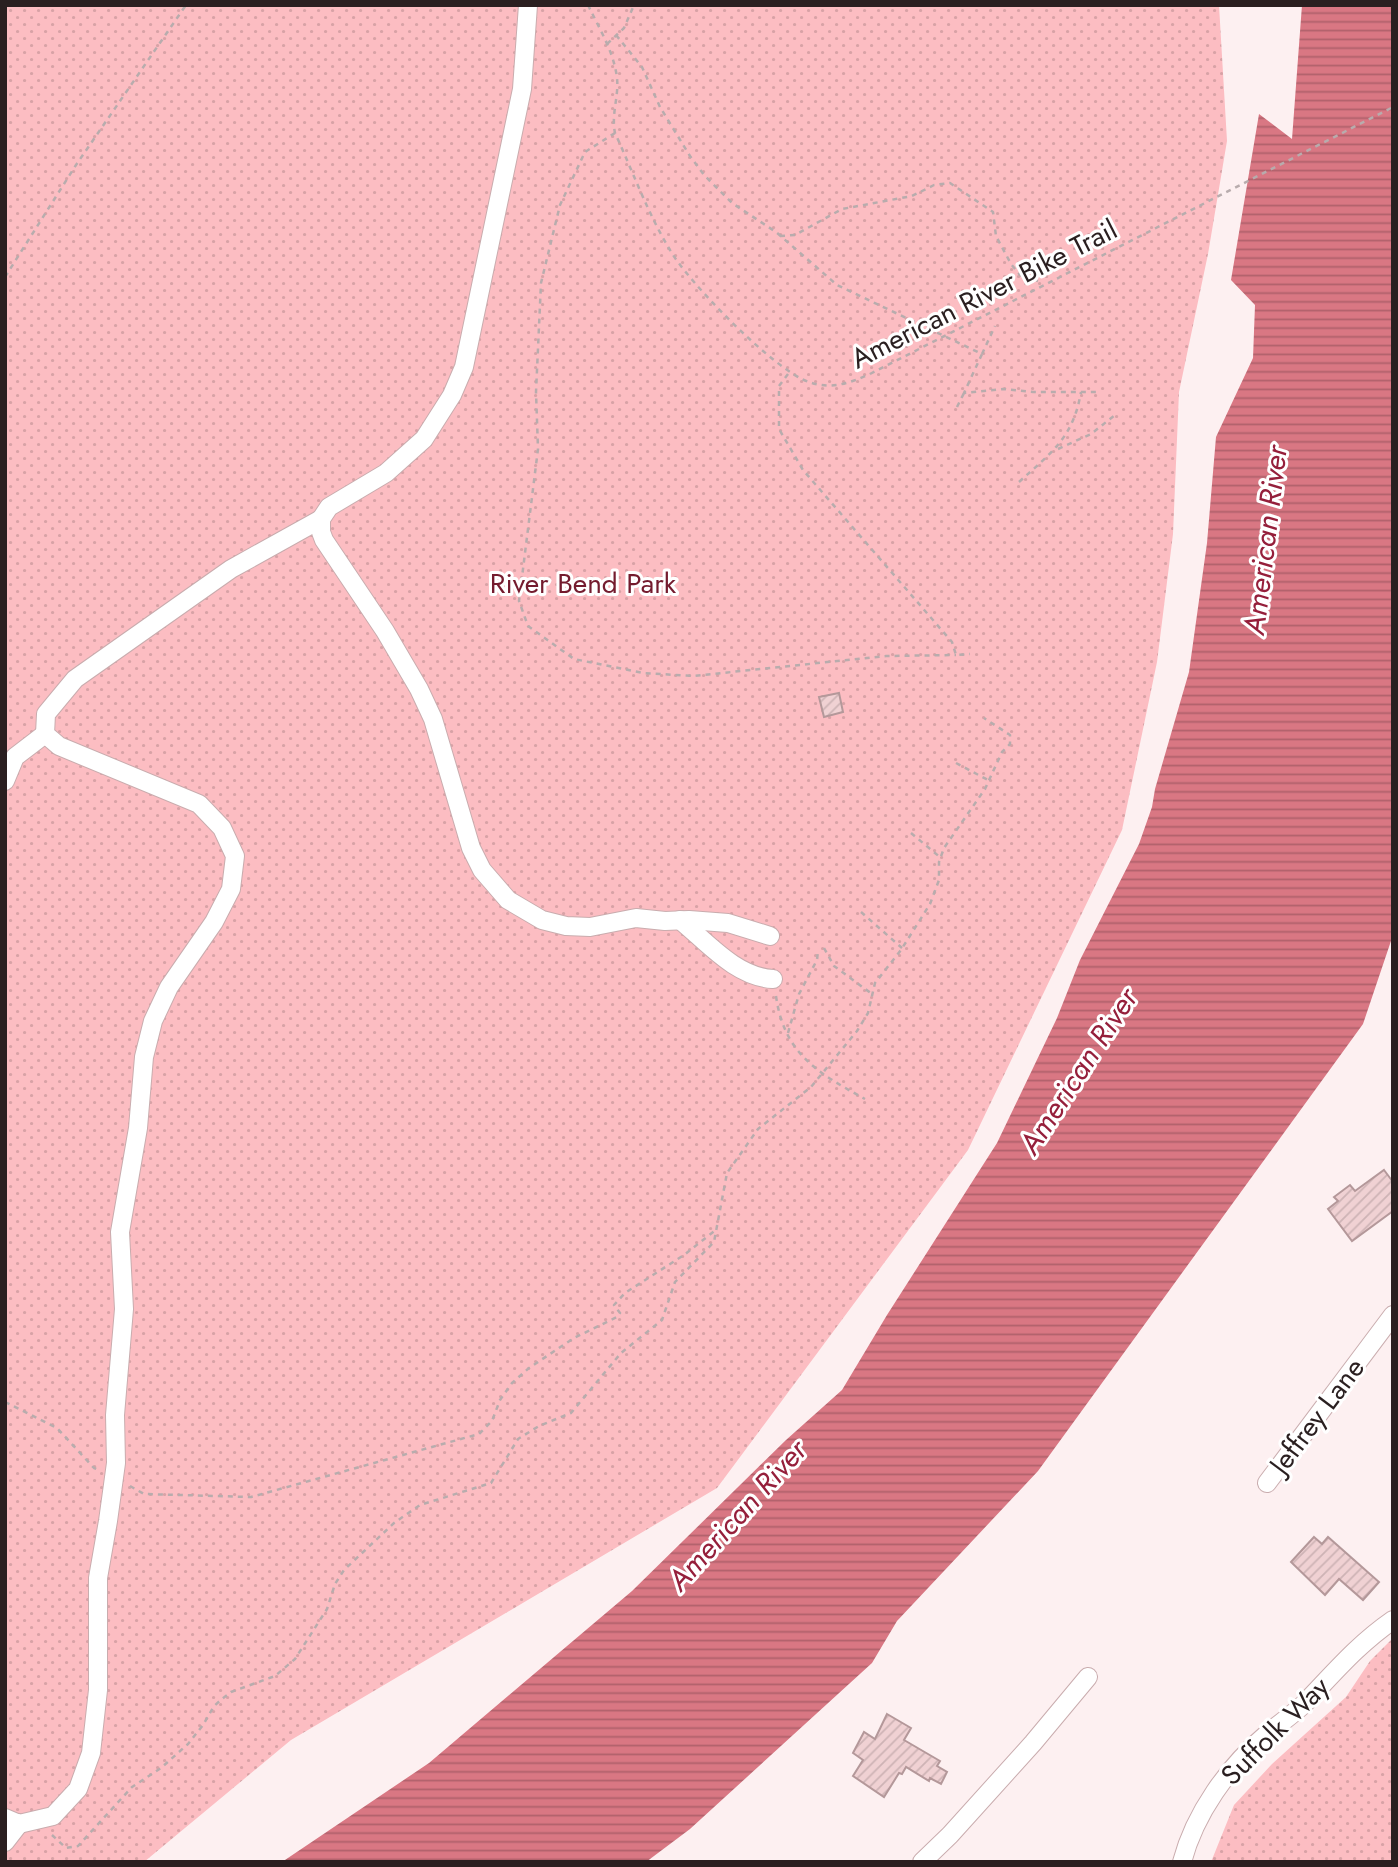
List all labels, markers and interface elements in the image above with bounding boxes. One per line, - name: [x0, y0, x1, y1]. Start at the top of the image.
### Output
- street label: American River Bike Trail: [844, 209, 1124, 379]
- water label: American River: [1232, 441, 1298, 638]
- park label: River Bend Park: [490, 563, 677, 604]
- water label: American River: [1008, 978, 1149, 1163]
- street label: Jeffrey Lane: [1257, 1349, 1374, 1486]
- water label: American River: [657, 1428, 818, 1601]
- street label: Suffolk Way: [1211, 1667, 1339, 1795]

